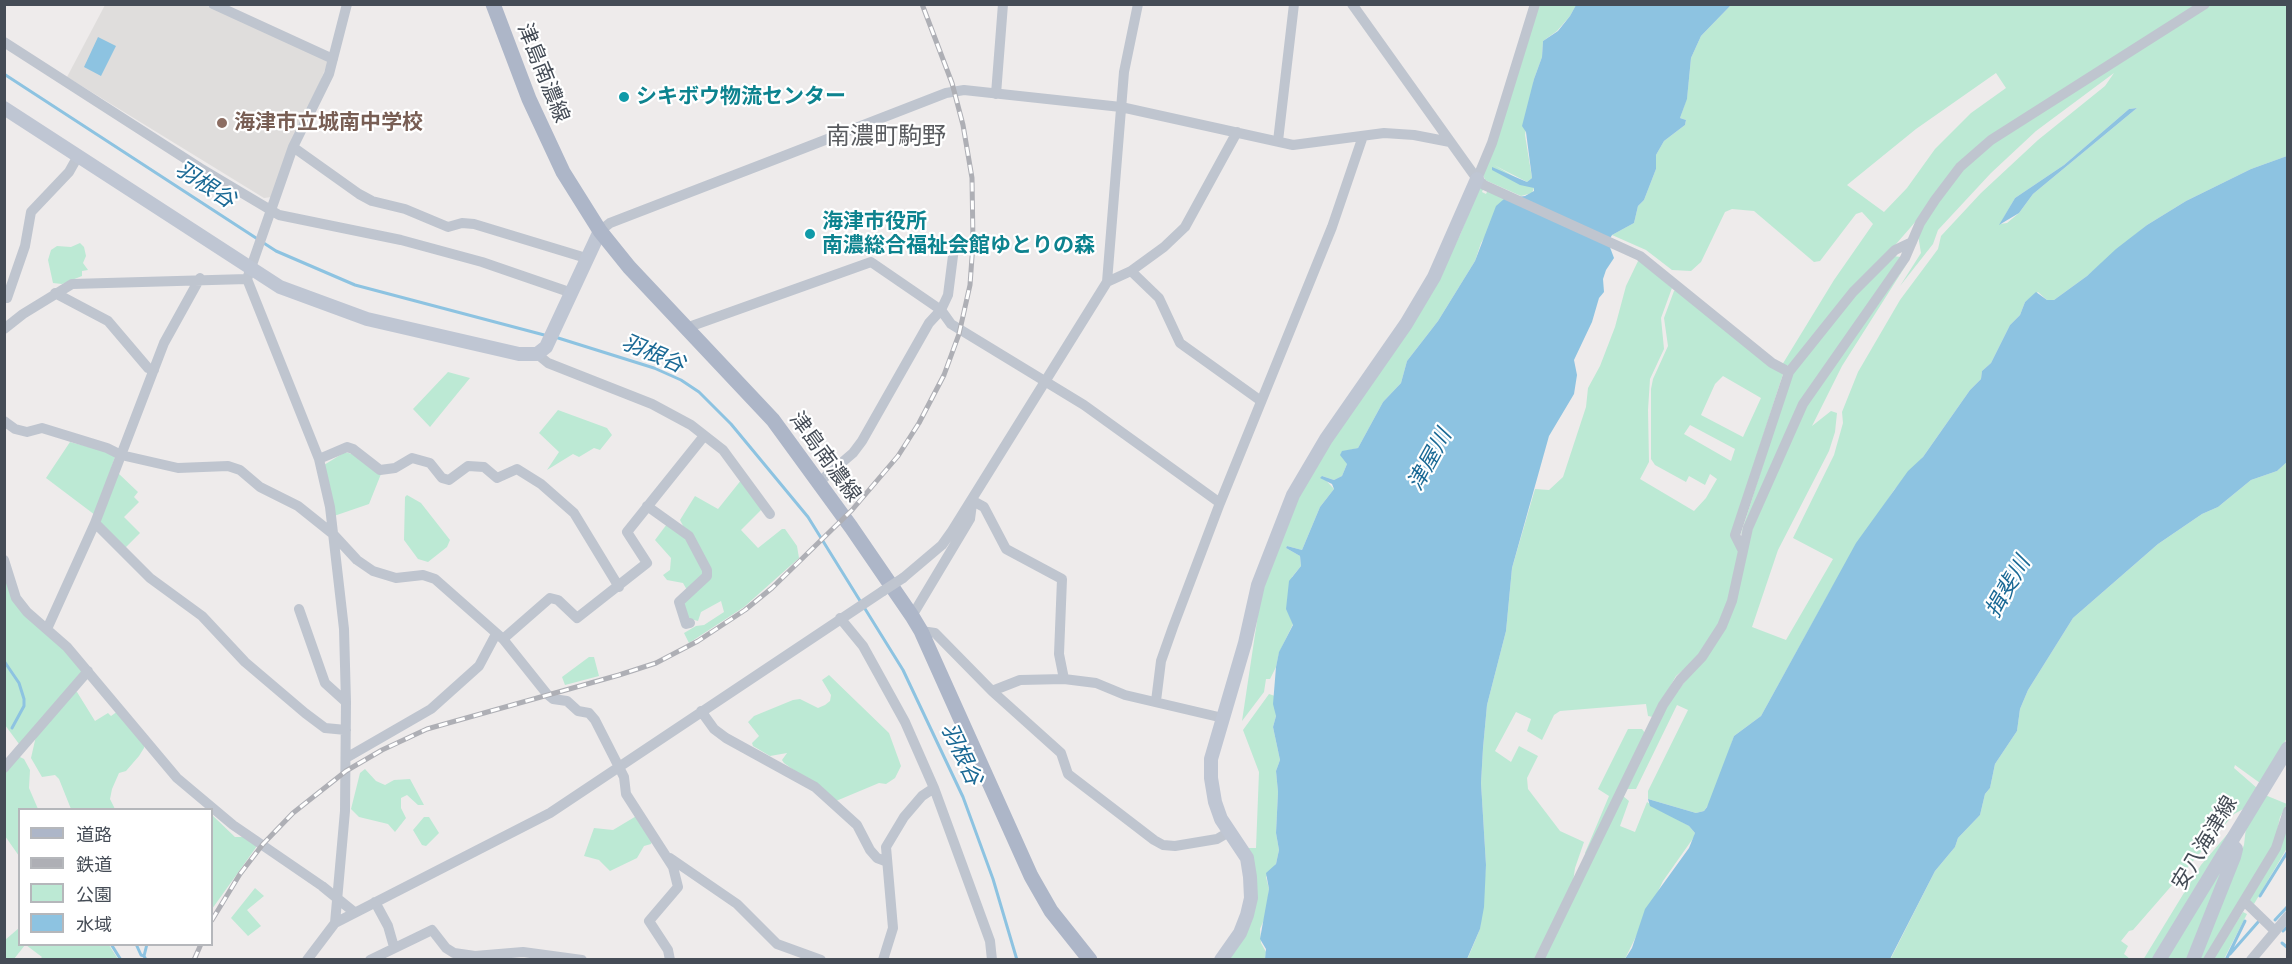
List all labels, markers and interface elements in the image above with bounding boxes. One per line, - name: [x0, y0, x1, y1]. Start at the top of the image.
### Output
- street label: 津島南濃線: [512, 20, 574, 126]
- place label: シキボウ物流センター: [636, 84, 846, 110]
- marker: シキボウ物流センター: [617, 90, 631, 104]
- place label: 海津市立城南中学校: [234, 110, 423, 136]
- marker: 海津市立城南中学校: [215, 116, 229, 130]
- district label: 南濃町駒野: [826, 123, 946, 151]
- water label: 羽根谷: [170, 156, 240, 214]
- place label: 海津市役所 南濃総合福祉会館ゆとりの森: [822, 209, 1095, 259]
- marker: 海津市役所 南濃総合福祉会館ゆとりの森: [803, 227, 817, 241]
- water label: 羽根谷: [617, 329, 689, 379]
- street label: 津島南濃線: [784, 407, 866, 507]
- water label: 津屋川: [1402, 425, 1458, 495]
- water label: 揖斐川: [1980, 552, 2036, 622]
- water label: 羽根谷: [935, 719, 987, 789]
- street label: 安八海津線: [2167, 792, 2243, 894]
- legend: [18, 808, 213, 946]
- text: 道路: [76, 823, 112, 846]
- text: 鉄道: [76, 853, 112, 876]
- text: 公園: [76, 883, 112, 906]
- text: 水域: [76, 913, 112, 936]

